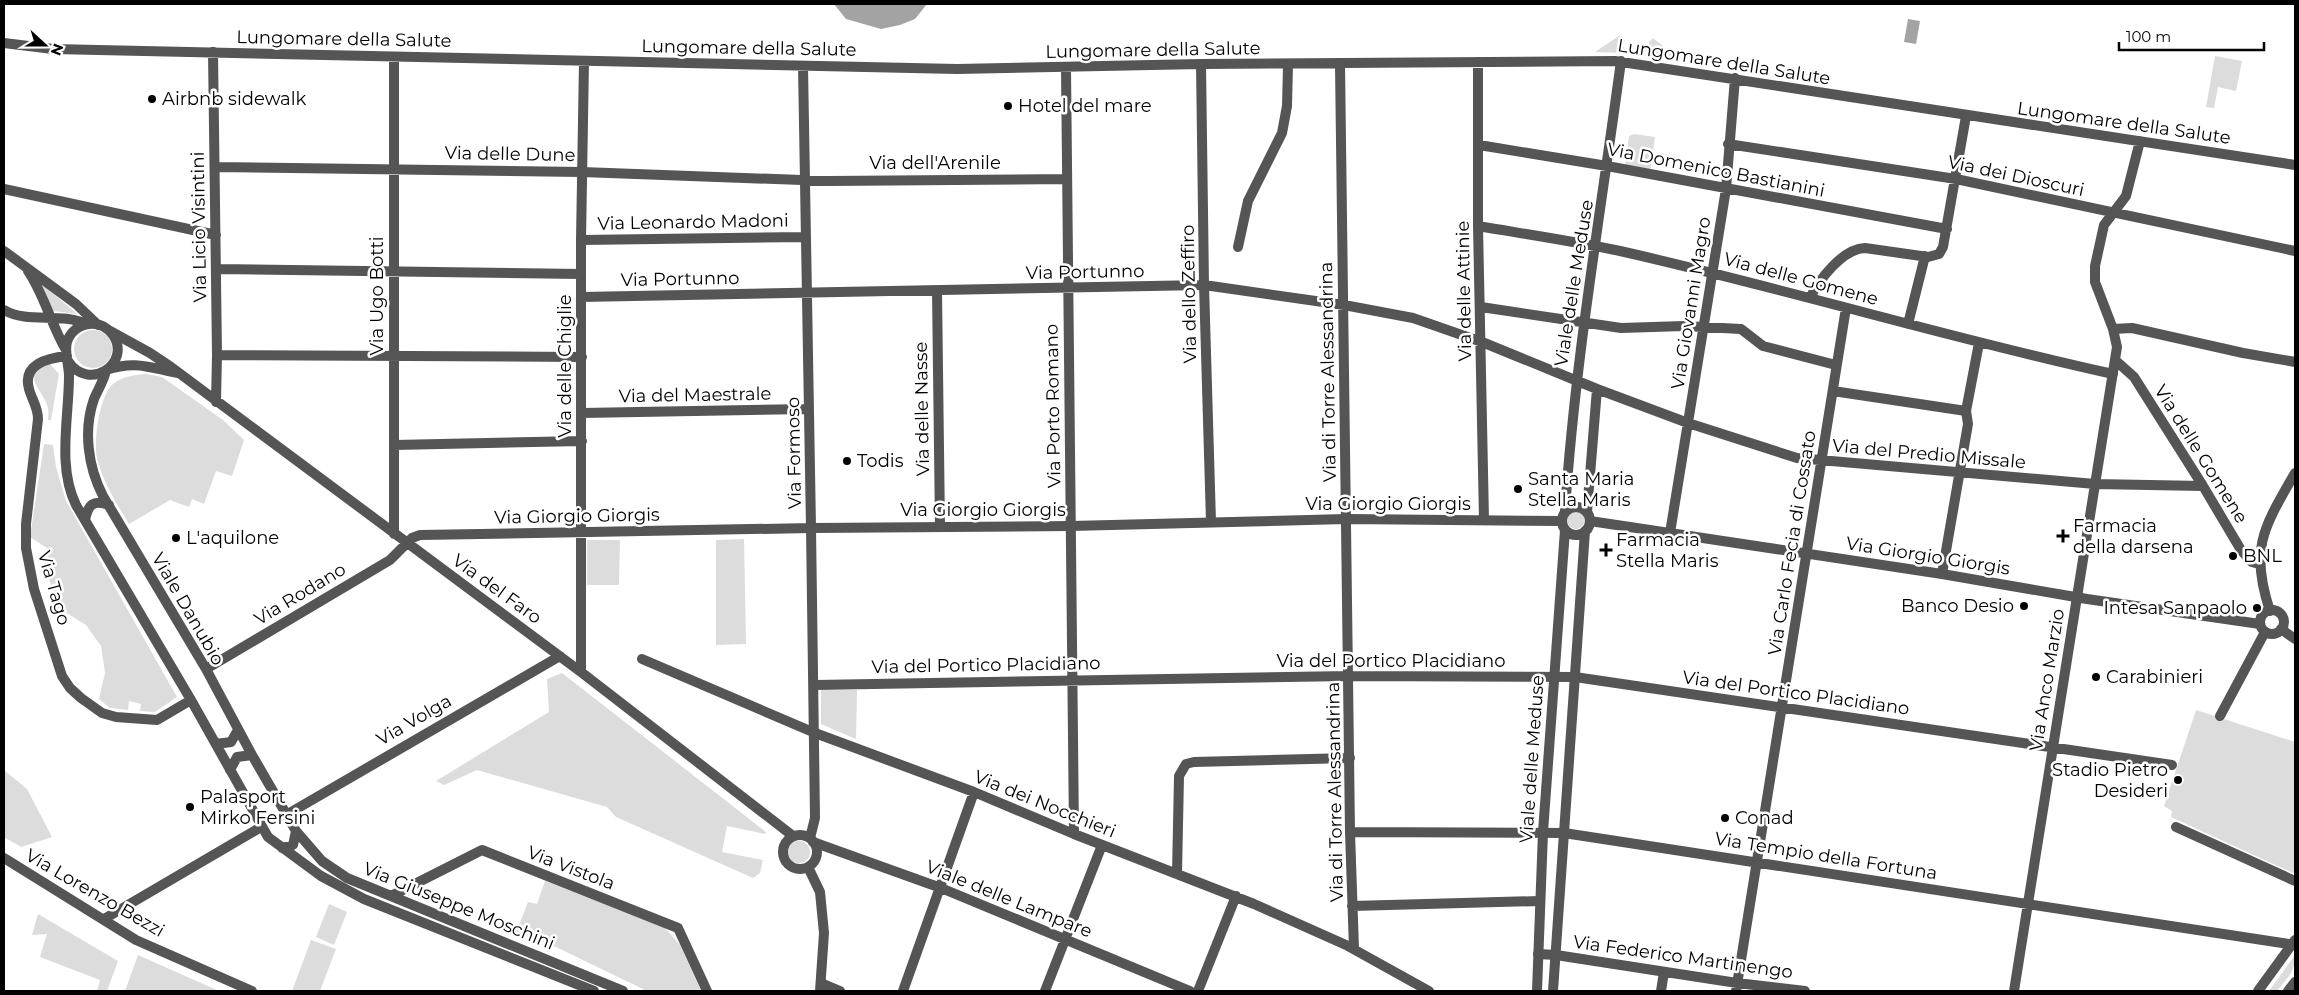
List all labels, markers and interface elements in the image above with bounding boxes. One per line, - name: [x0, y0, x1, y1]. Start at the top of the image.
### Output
- north arrow: [20, 20, 70, 70]
- scale bar: [2119, 20, 2264, 52]
- street label: Lungomare della Salute: [236, 26, 452, 52]
- text: 100 m: [2126, 27, 2171, 46]
- street label: Lungomare della Salute: [1616, 34, 1832, 90]
- street label: Lungomare della Salute: [641, 35, 857, 61]
- street label: Lungomare della Salute: [1045, 37, 1261, 63]
- text: N: [47, 41, 68, 58]
- place label: Airbnb sidewalk: [162, 88, 307, 110]
- marker: Airbnb sidewalk: [146, 93, 158, 105]
- place label: Hotel del mare: [1018, 95, 1152, 117]
- street label: Lungomare della Salute: [2016, 97, 2232, 149]
- marker: Hotel del mare: [1002, 100, 1014, 112]
- street label: Via Domenico Bastianini: [1605, 138, 1827, 202]
- street label: Via delle Dune: [444, 142, 576, 166]
- street label: Via Licio Visintini: [187, 151, 211, 303]
- street label: Via dei Dioscuri: [1946, 151, 2086, 201]
- street label: Via dell'Arenile: [869, 152, 1001, 174]
- street label: Viale delle Meduse: [1550, 198, 1598, 368]
- street label: Via Leonardo Madoni: [597, 209, 789, 235]
- street label: Via Giovanni Magro: [1666, 215, 1716, 391]
- street label: Via delle Attinie: [1452, 220, 1476, 362]
- street label: Via dello Zeffiro: [1177, 224, 1201, 364]
- street label: Via Ugo Botti: [366, 236, 388, 356]
- street label: Via delle Gomene: [1721, 248, 1881, 310]
- street label: Via Portunno: [1025, 260, 1145, 284]
- street label: Via di Torre Alessandrina: [1315, 262, 1341, 482]
- street label: Via Portunno: [620, 267, 740, 291]
- street label: Via delle Chiglie: [554, 294, 576, 438]
- street label: Via Porto Romano: [1041, 324, 1065, 488]
- street label: Via delle Nasse: [910, 341, 934, 476]
- street label: Via delle Gomene: [2150, 381, 2253, 527]
- street label: Via del Maestrale: [618, 383, 772, 407]
- street label: Via Formoso: [782, 397, 806, 509]
- street label: Via Carlo Fecia di Cossato: [1763, 429, 1821, 657]
- street label: Via del Predio Missale: [1831, 435, 2027, 473]
- place label: Todis: [857, 450, 904, 472]
- marker: Todis: [841, 455, 853, 467]
- place label: Santa Maria Stella Maris: [1528, 468, 1635, 511]
- marker: Santa Maria Stella Maris: [1512, 483, 1524, 495]
- street label: Via Giorgio Giorgis: [1305, 493, 1471, 515]
- street label: Via Giorgio Giorgis: [900, 499, 1066, 521]
- street label: Via Giorgio Giorgis: [494, 504, 660, 528]
- place label: Farmacia della darsena: [2073, 515, 2194, 558]
- place label: L'aquilone: [186, 527, 279, 549]
- place label: Farmacia Stella Maris: [1616, 529, 1719, 572]
- marker: Farmacia della darsena: [2057, 530, 2069, 542]
- marker: L'aquilone: [170, 532, 182, 544]
- street label: Via Giorgio Giorgis: [1844, 532, 2012, 580]
- marker: Farmacia Stella Maris: [1600, 544, 1612, 556]
- place label: BNL: [2243, 545, 2282, 567]
- street label: Via Tago: [33, 548, 75, 628]
- street label: Viale Danubio: [147, 549, 229, 669]
- street label: Via del Faro: [448, 549, 546, 629]
- marker: BNL: [2227, 550, 2239, 562]
- street label: Via Rodano: [250, 558, 350, 630]
- place label: Banco Desio: [1901, 595, 2014, 617]
- place label: Intesa Sanpaolo: [2103, 597, 2247, 619]
- marker: Banco Desio: [2018, 600, 2030, 612]
- marker: Intesa Sanpaolo: [2251, 602, 2263, 614]
- street label: Via Anco Marzio: [2025, 607, 2069, 753]
- street label: Via del Portico Placidiano: [1277, 650, 1506, 672]
- street label: Via del Portico Placidiano: [871, 652, 1101, 678]
- street label: Via del Portico Placidiano: [1681, 666, 1911, 720]
- place label: Carabinieri: [2106, 666, 2203, 688]
- marker: Carabinieri: [2090, 671, 2102, 683]
- street label: Viale delle Meduse: [1515, 674, 1549, 844]
- street label: Via di Torre Alessandrina: [1322, 682, 1348, 902]
- street label: Via Volga: [373, 690, 455, 750]
- place label: Stadio Pietro Desideri: [2052, 759, 2168, 802]
- street label: Via dei Nocchieri: [971, 766, 1119, 842]
- marker: Stadio Pietro Desideri: [2172, 774, 2184, 786]
- place label: Palasport Mirko Fersini: [200, 786, 315, 829]
- marker: Palasport Mirko Fersini: [184, 801, 196, 813]
- place label: Conad: [1735, 807, 1794, 829]
- marker: Conad: [1719, 812, 1731, 824]
- street label: Via Tempio della Fortuna: [1713, 828, 1939, 884]
- street label: Via Vistola: [524, 841, 618, 895]
- street label: Via Lorenzo Bezzi: [22, 844, 168, 942]
- street label: Viale delle Lampare: [923, 856, 1095, 942]
- street label: Via Giuseppe Moschini: [360, 858, 558, 954]
- street label: Via Federico Martinengo: [1572, 931, 1794, 983]

